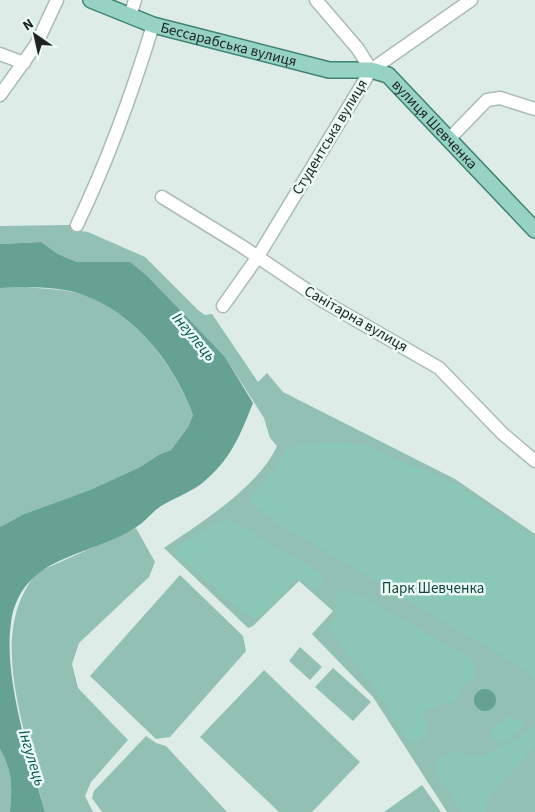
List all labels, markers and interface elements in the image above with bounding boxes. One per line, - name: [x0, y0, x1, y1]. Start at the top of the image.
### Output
- north arrow: [10, 10, 60, 60]
- text: N: [19, 14, 38, 36]
- street label: Бессарабська вулиця: [158, 17, 299, 72]
- street label: Студентська вулиця: [287, 75, 373, 199]
- street label: вулиця Шевченка: [387, 75, 482, 174]
- street label: Санітарна вулиця: [300, 281, 412, 357]
- water label: Інгулець: [167, 308, 221, 366]
- park label: Парк Шевченка: [382, 578, 484, 599]
- water label: Інгулець: [13, 727, 51, 789]

